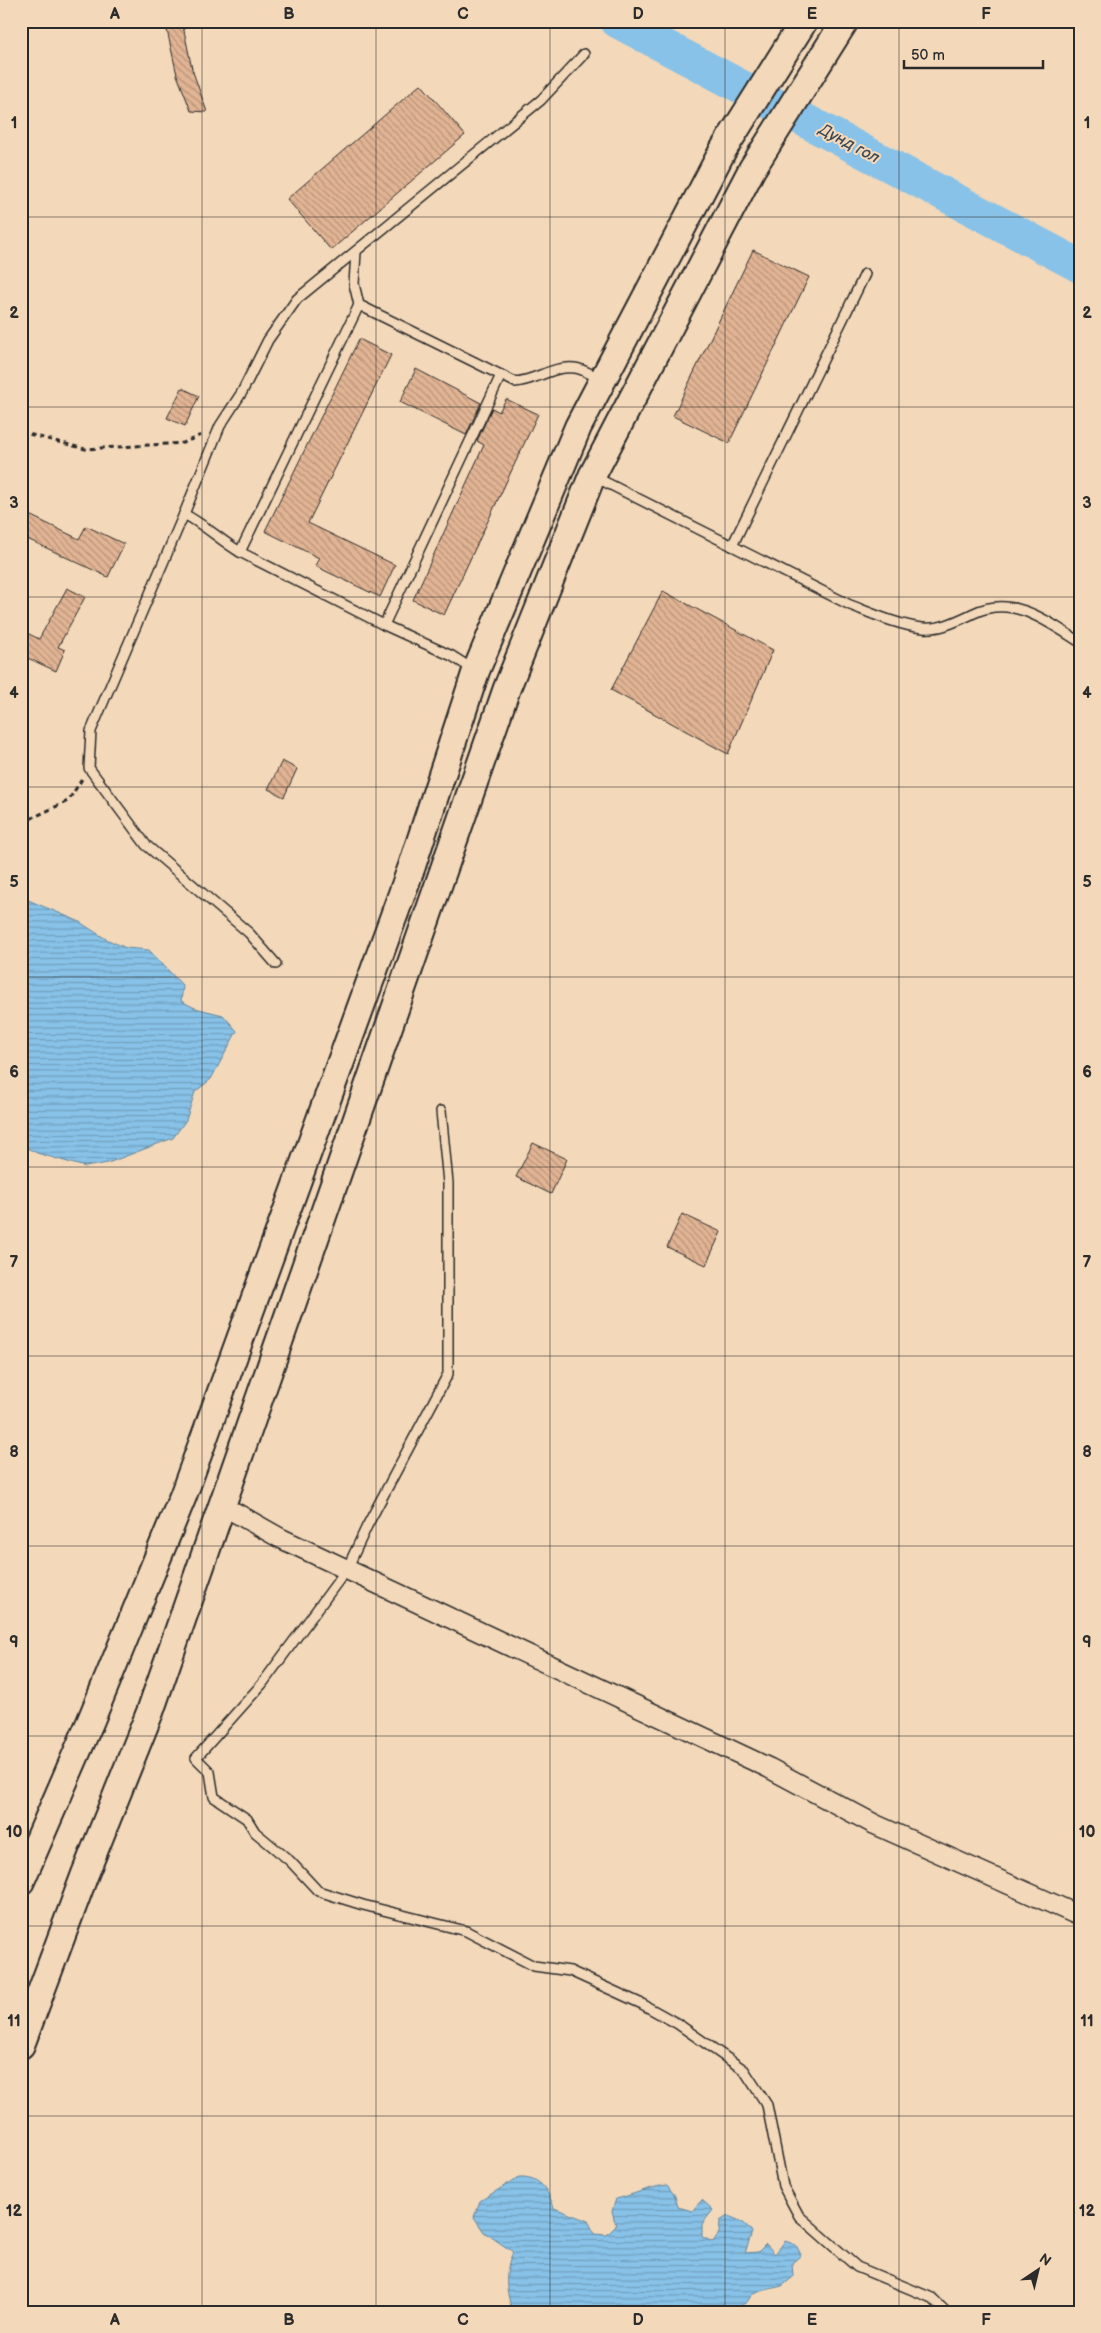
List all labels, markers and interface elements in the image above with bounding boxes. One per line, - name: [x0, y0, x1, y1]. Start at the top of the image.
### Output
- text: A: [109, 5, 120, 24]
- text: B: [283, 5, 295, 24]
- text: C: [457, 5, 469, 24]
- text: D: [632, 5, 644, 24]
- text: E: [807, 5, 817, 24]
- text: F: [981, 5, 991, 24]
- scale bar: [904, 38, 1042, 70]
- text: 50 m: [911, 46, 945, 65]
- text: 1: [11, 114, 17, 133]
- text: 1: [1084, 114, 1090, 133]
- water label: Дунд гол: [815, 120, 882, 168]
- text: 2: [9, 304, 19, 323]
- text: 2: [1082, 304, 1092, 323]
- text: 3: [9, 494, 19, 513]
- text: 3: [1082, 494, 1092, 513]
- text: 4: [9, 684, 19, 703]
- text: 4: [1082, 684, 1092, 703]
- text: 5: [9, 873, 19, 892]
- text: 5: [1082, 873, 1092, 892]
- text: 6: [9, 1063, 19, 1082]
- text: 6: [1082, 1063, 1092, 1082]
- text: 7: [10, 1253, 19, 1272]
- text: 7: [1083, 1253, 1092, 1272]
- text: 8: [9, 1443, 19, 1462]
- text: 8: [1082, 1443, 1092, 1462]
- text: 9: [9, 1633, 19, 1652]
- text: 9: [1082, 1633, 1092, 1652]
- text: 10: [6, 1823, 22, 1842]
- text: 10: [1079, 1823, 1095, 1842]
- text: 11: [7, 2012, 21, 2031]
- text: 11: [1080, 2012, 1094, 2031]
- text: 12: [6, 2202, 23, 2221]
- text: 12: [1079, 2202, 1096, 2221]
- north arrow: [1014, 2246, 1064, 2296]
- text: N: [1036, 2250, 1054, 2270]
- text: A: [109, 2311, 120, 2330]
- text: B: [283, 2311, 295, 2330]
- text: C: [457, 2311, 469, 2330]
- text: D: [632, 2311, 644, 2330]
- text: E: [807, 2311, 817, 2330]
- text: F: [981, 2311, 991, 2330]

